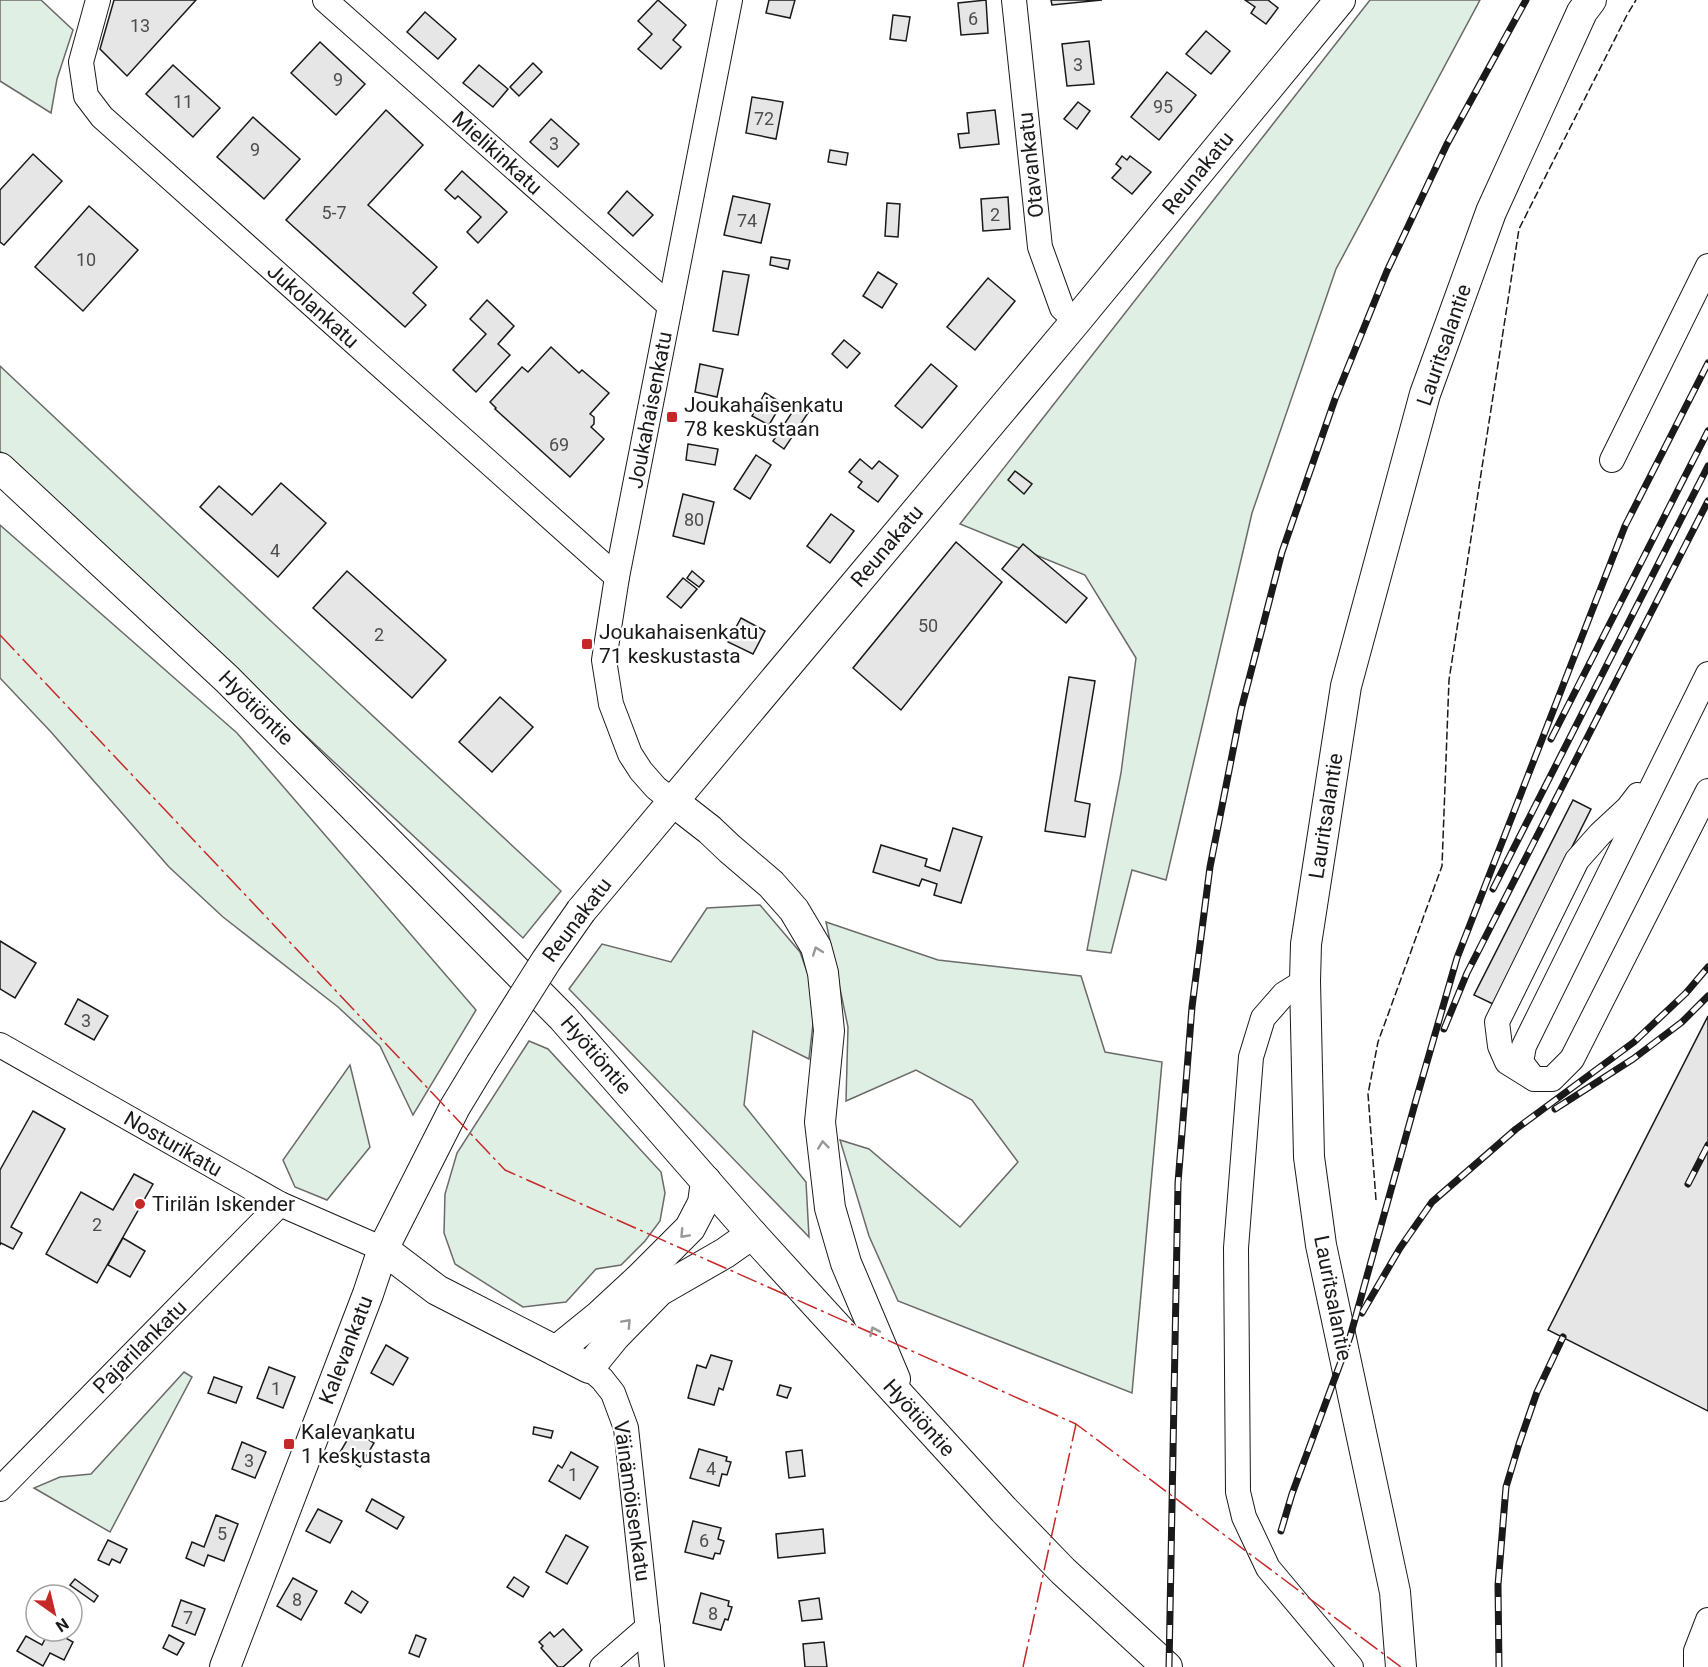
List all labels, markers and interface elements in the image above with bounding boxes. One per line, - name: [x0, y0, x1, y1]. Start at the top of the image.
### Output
- house number: 6: [968, 8, 978, 29]
- house number: 13: [130, 15, 150, 36]
- house number: 3: [1073, 54, 1083, 75]
- house number: 9: [333, 69, 343, 90]
- house number: 11: [173, 91, 193, 112]
- house number: 95: [1153, 96, 1173, 117]
- street label: Mielikinkatu: [447, 106, 547, 200]
- house number: 72: [754, 108, 774, 129]
- street label: Otavankatu: [1014, 111, 1048, 219]
- street label: Reunakatu: [1157, 127, 1239, 219]
- house number: 3: [549, 133, 559, 154]
- house number: 9: [250, 139, 260, 160]
- house number: 5-7: [321, 202, 347, 223]
- house number: 2: [990, 204, 1000, 225]
- house number: 74: [737, 210, 757, 231]
- house number: 10: [76, 249, 96, 270]
- street label: Jukolankatu: [262, 259, 364, 353]
- street label: Lauritsalantie: [1412, 281, 1476, 409]
- street label: Joukahaisenkatu: [623, 329, 677, 491]
- place label: Joukahaisenkatu 78 keskustaan: [684, 393, 843, 441]
- marker: Joukahaisenkatu 78 keskustaan: [665, 410, 679, 424]
- house number: 69: [549, 434, 569, 455]
- street label: Reunakatu: [846, 500, 928, 592]
- house number: 80: [684, 509, 704, 530]
- house number: 4: [270, 540, 280, 561]
- house number: 50: [918, 615, 938, 636]
- place label: Joukahaisenkatu 71 keskustasta: [599, 620, 758, 668]
- house number: 2: [374, 624, 384, 645]
- marker: Joukahaisenkatu 71 keskustasta: [580, 637, 594, 651]
- street label: Hyötiöntie: [214, 666, 298, 750]
- street label: Lauritsalantie: [1304, 751, 1348, 881]
- street label: Reunakatu: [538, 873, 616, 967]
- one-way arrow: [811, 947, 824, 957]
- house number: 3: [81, 1010, 91, 1031]
- street label: Hyötiöntie: [556, 1011, 636, 1099]
- street label: Nosturikatu: [120, 1106, 226, 1182]
- one-way arrow: [817, 1140, 830, 1149]
- place label: Tirilän Iskender: [152, 1192, 295, 1216]
- marker: Tirilän Iskender: [133, 1197, 147, 1211]
- house number: 2: [92, 1214, 102, 1235]
- one-way arrow: [680, 1227, 691, 1237]
- street label: Lauritsalantie: [1309, 1233, 1357, 1363]
- street label: Kalevankatu: [314, 1292, 378, 1408]
- street label: Pajarilankatu: [88, 1295, 192, 1399]
- one-way arrow: [619, 1320, 630, 1331]
- one-way arrow: [869, 1327, 881, 1338]
- street label: Hyötiöntie: [878, 1375, 960, 1461]
- house number: 1: [271, 1378, 281, 1399]
- street label: Väinämöisenkatu: [609, 1419, 655, 1583]
- place label: Kalevankatu 1 keskustasta: [301, 1420, 431, 1468]
- marker: Kalevankatu 1 keskustasta: [282, 1437, 296, 1451]
- house number: 3: [244, 1450, 254, 1471]
- house number: 4: [706, 1458, 716, 1479]
- house number: 1: [568, 1464, 578, 1485]
- house number: 5: [217, 1523, 227, 1544]
- house number: 6: [699, 1530, 709, 1551]
- north arrow: [24, 1583, 84, 1643]
- house number: 8: [292, 1589, 302, 1610]
- house number: 8: [708, 1603, 718, 1624]
- house number: 7: [183, 1607, 193, 1628]
- text: N: [52, 1614, 72, 1636]

